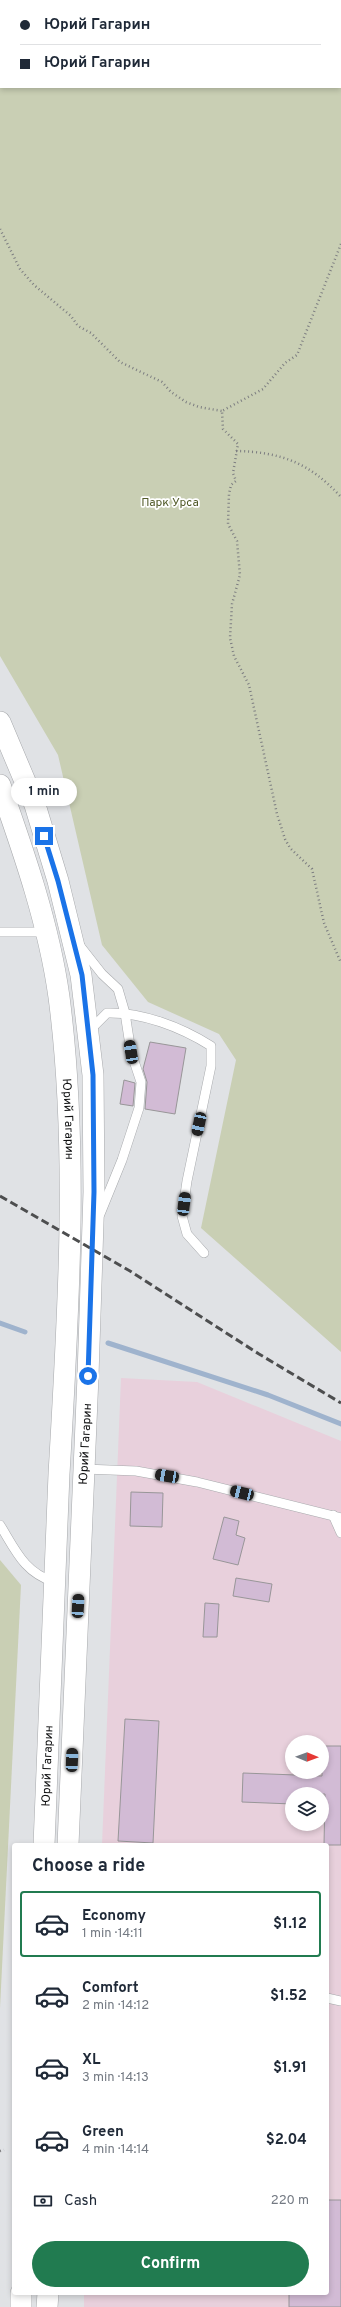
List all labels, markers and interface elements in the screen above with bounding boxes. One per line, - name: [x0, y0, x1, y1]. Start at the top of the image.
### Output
- text: Юрий Гагарин: [44, 16, 150, 35]
- text: Юрий Гагарин: [44, 54, 150, 73]
- park label: Парк Урса: [141, 495, 199, 511]
- callout: 1 min: [11, 778, 77, 806]
- text: 1 min: [28, 784, 60, 800]
- route end: [35, 827, 53, 845]
- car: [123, 1039, 139, 1065]
- street label: Юрий Гагарин: [58, 1078, 77, 1160]
- car: [191, 1111, 207, 1137]
- car: [177, 1191, 191, 1217]
- route start: [79, 1367, 97, 1385]
- street label: Юрий Гагарин: [76, 1403, 96, 1485]
- car: [154, 1468, 180, 1484]
- car: [229, 1484, 255, 1502]
- car: [71, 1594, 85, 1618]
- street label: Юрий Гагарин: [39, 1725, 57, 1807]
- north arrow: [285, 1735, 329, 1779]
- map controls: [285, 1735, 329, 1831]
- car: [66, 1748, 78, 1772]
- button: layers: [285, 1787, 329, 1831]
- text: Choose a ride: [32, 1855, 145, 1878]
- icon: car: [34, 1906, 70, 1942]
- text: Economy: [82, 1907, 146, 1926]
- text: $1.12: [273, 1915, 307, 1934]
- text: 1 min · 14:11: [82, 1926, 143, 1942]
- icon: car: [34, 1978, 70, 2014]
- text: Comfort: [82, 1979, 139, 1998]
- text: $1.52: [270, 1987, 307, 2006]
- text: 2 min · 14:12: [82, 1998, 149, 2014]
- icon: car: [34, 2050, 70, 2086]
- text: XL: [82, 2051, 100, 2070]
- text: $1.91: [273, 2059, 307, 2078]
- text: 3 min · 14:13: [82, 2070, 149, 2086]
- icon: car: [34, 2122, 70, 2158]
- text: Green: [82, 2123, 124, 2142]
- text: $2.04: [266, 2131, 307, 2150]
- text: 4 min · 14:14: [82, 2142, 149, 2158]
- icon: cash: [32, 2190, 54, 2212]
- text: Cash: [64, 2192, 97, 2211]
- text: 220 m: [271, 2193, 309, 2209]
- button: Confirm: [32, 2241, 309, 2287]

